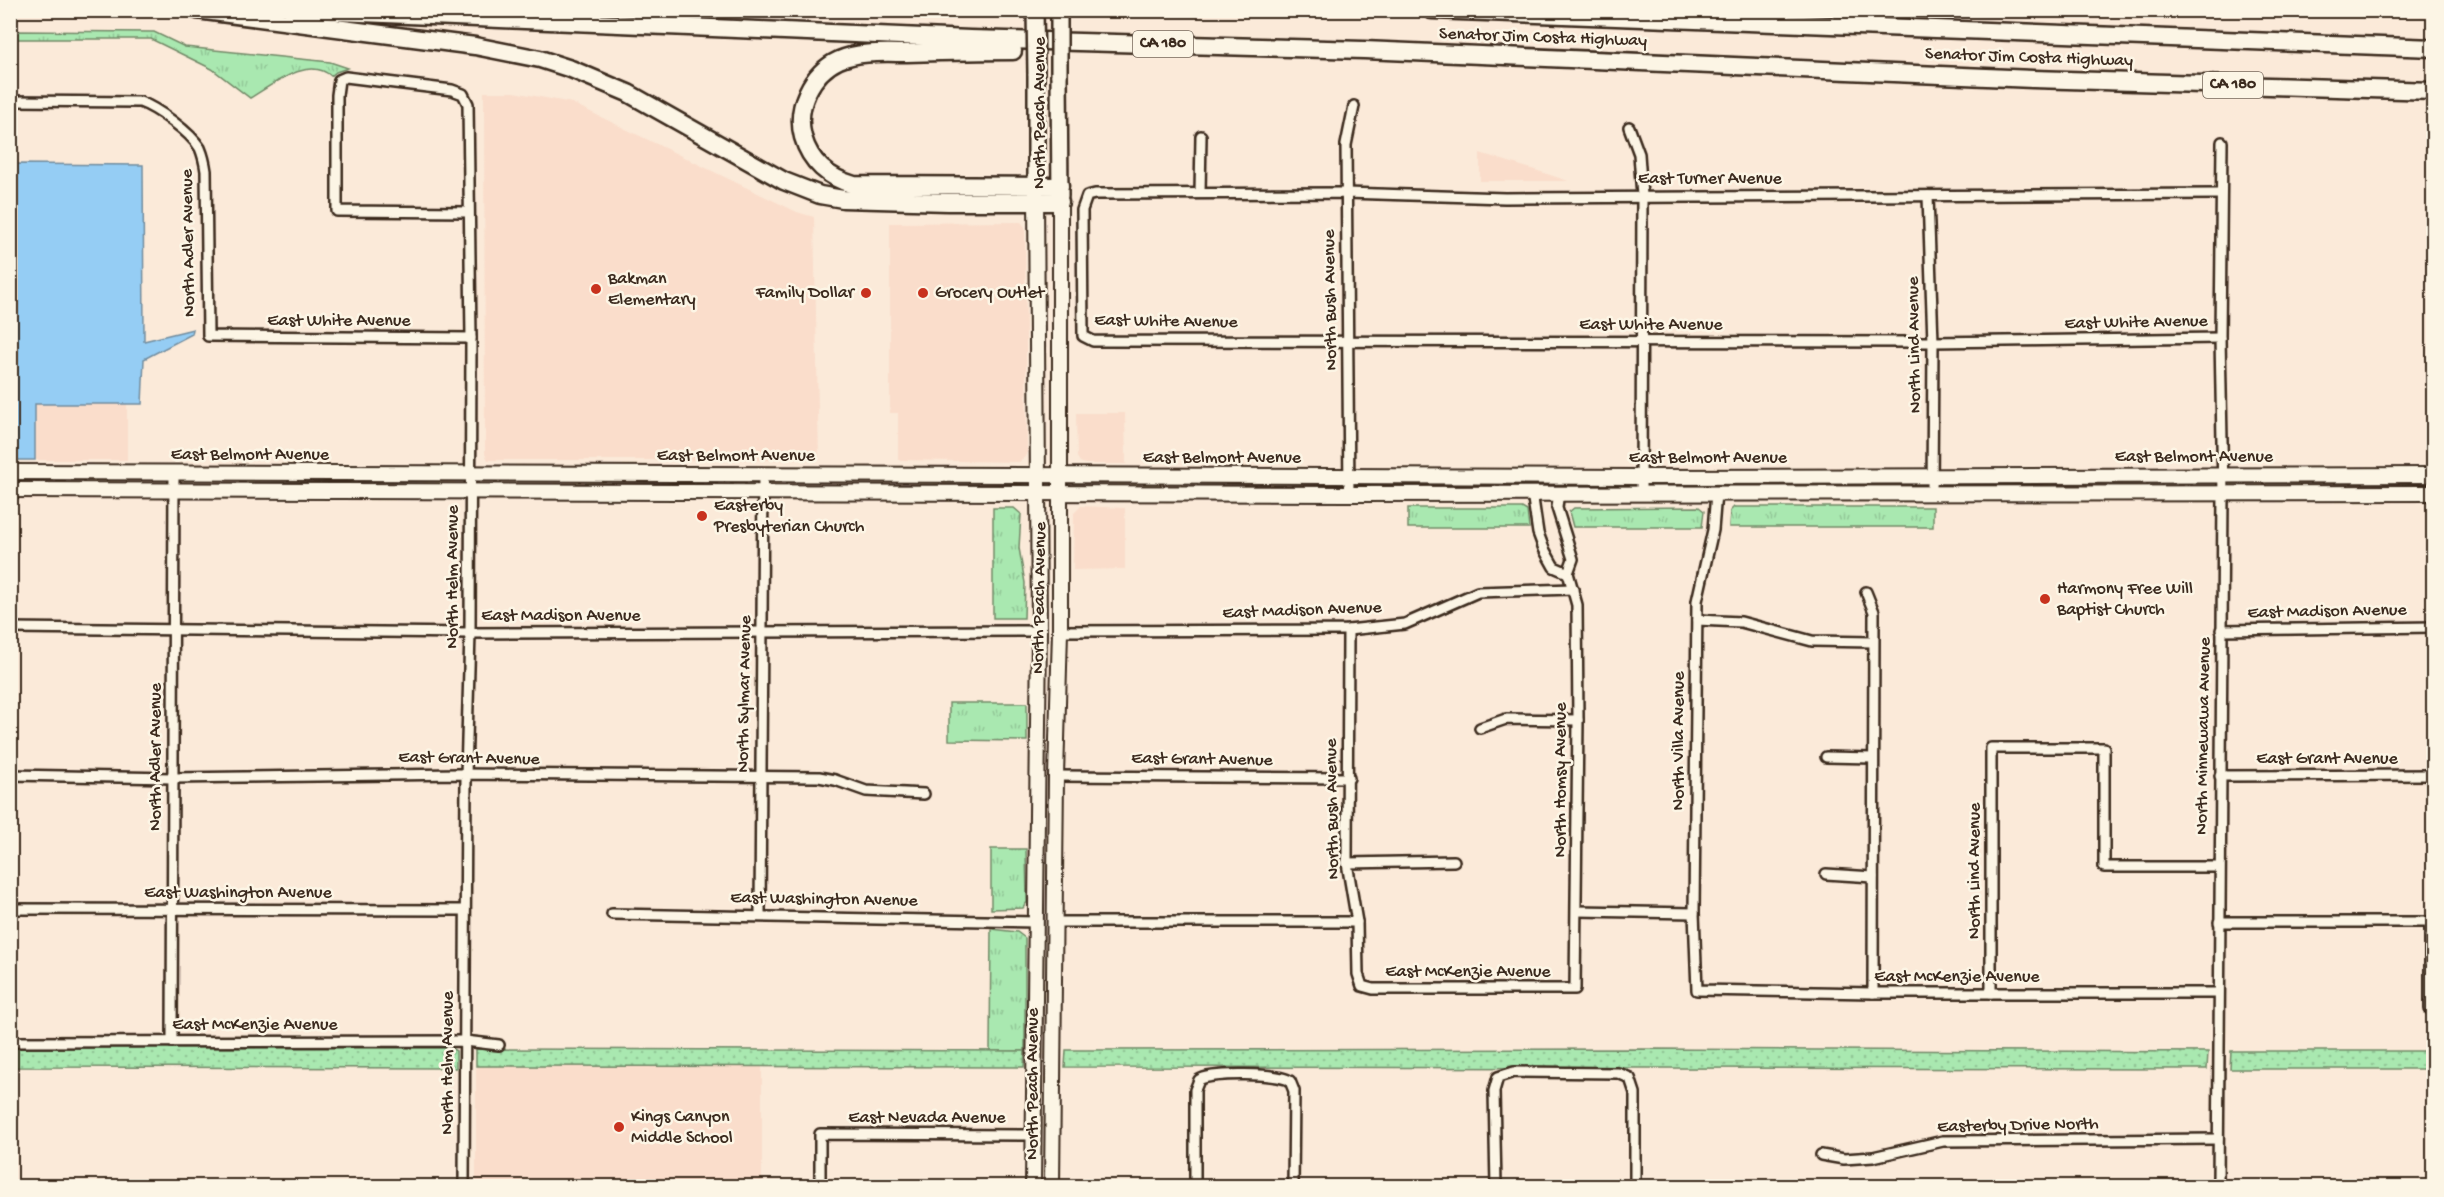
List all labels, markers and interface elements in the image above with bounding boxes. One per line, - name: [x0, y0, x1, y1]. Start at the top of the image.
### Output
- street label: Senator Jim Costa Highway: [1439, 24, 1648, 52]
- road number: CA 180: [1133, 31, 1193, 57]
- street label: North Peach Avenue: [1030, 36, 1051, 189]
- street label: Senator Jim Costa Highway: [1925, 44, 2134, 72]
- road number: CA 180: [2203, 72, 2263, 98]
- street label: North Adler Avenue: [177, 168, 201, 317]
- street label: East Turner Avenue: [1638, 169, 1783, 190]
- street label: North Bush Avenue: [1319, 229, 1343, 371]
- place label: Bakman Elementary: [607, 269, 696, 311]
- street label: North Lind Avenue: [1903, 276, 1927, 414]
- marker: Bakman Elementary: [589, 282, 603, 296]
- place label: Family Dollar: [755, 283, 856, 304]
- place label: Grocery Outlet: [935, 283, 1046, 304]
- marker: Family Dollar: [859, 286, 873, 300]
- marker: Grocery Outlet: [916, 286, 930, 300]
- street label: East White Avenue: [1094, 310, 1239, 334]
- street label: East White Avenue: [267, 311, 411, 332]
- street label: East White Avenue: [2064, 311, 2209, 335]
- street label: East White Avenue: [1579, 315, 1723, 336]
- street label: East Belmont Avenue: [171, 445, 330, 466]
- street label: East Belmont Avenue: [657, 446, 816, 467]
- street label: East Belmont Avenue: [2115, 447, 2274, 468]
- street label: East Belmont Avenue: [1143, 448, 1302, 469]
- street label: East Belmont Avenue: [1629, 448, 1788, 469]
- place label: Easterby Presbyterian Church: [713, 496, 865, 538]
- street label: North Helm Avenue: [443, 505, 464, 649]
- marker: Easterby Presbyterian Church: [695, 509, 709, 523]
- street label: North Peach Avenue: [1028, 521, 1052, 674]
- place label: Harmony Free Will Baptist Church: [2056, 579, 2193, 621]
- marker: Harmony Free Will Baptist Church: [2038, 592, 2052, 606]
- street label: East Madison Avenue: [1222, 598, 1383, 624]
- street label: East Madison Avenue: [2247, 600, 2408, 624]
- street label: East Madison Avenue: [481, 606, 641, 627]
- street label: North Sylmar Avenue: [733, 614, 757, 773]
- street label: North Minnewawa Avenue: [2192, 636, 2216, 835]
- street label: North Villa Avenue: [1669, 671, 1690, 810]
- street label: North Adler Avenue: [146, 682, 167, 831]
- street label: North Homsy Avenue: [1551, 702, 1572, 858]
- street label: North Bush Avenue: [1321, 738, 1345, 880]
- street label: East Grant Avenue: [398, 747, 541, 771]
- street label: East Grant Avenue: [1131, 748, 1274, 772]
- street label: East Grant Avenue: [2256, 749, 2398, 770]
- street label: North Lind Avenue: [1965, 802, 1986, 939]
- street label: East Washington Avenue: [144, 883, 332, 904]
- street label: East Washington Avenue: [730, 888, 919, 912]
- street label: East McKenzie Avenue: [1385, 962, 1551, 983]
- street label: East McKenzie Avenue: [1874, 967, 2040, 988]
- street label: North Helm Avenue: [438, 991, 459, 1135]
- street label: North Peach Avenue: [1023, 1007, 1044, 1160]
- street label: East McKenzie Avenue: [172, 1015, 338, 1036]
- place label: Kings Canyon Middle School: [631, 1107, 733, 1149]
- street label: East Nevada Avenue: [848, 1108, 1006, 1129]
- street label: Easterby Drive North: [1937, 1114, 2099, 1138]
- marker: Kings Canyon Middle School: [612, 1120, 626, 1134]

